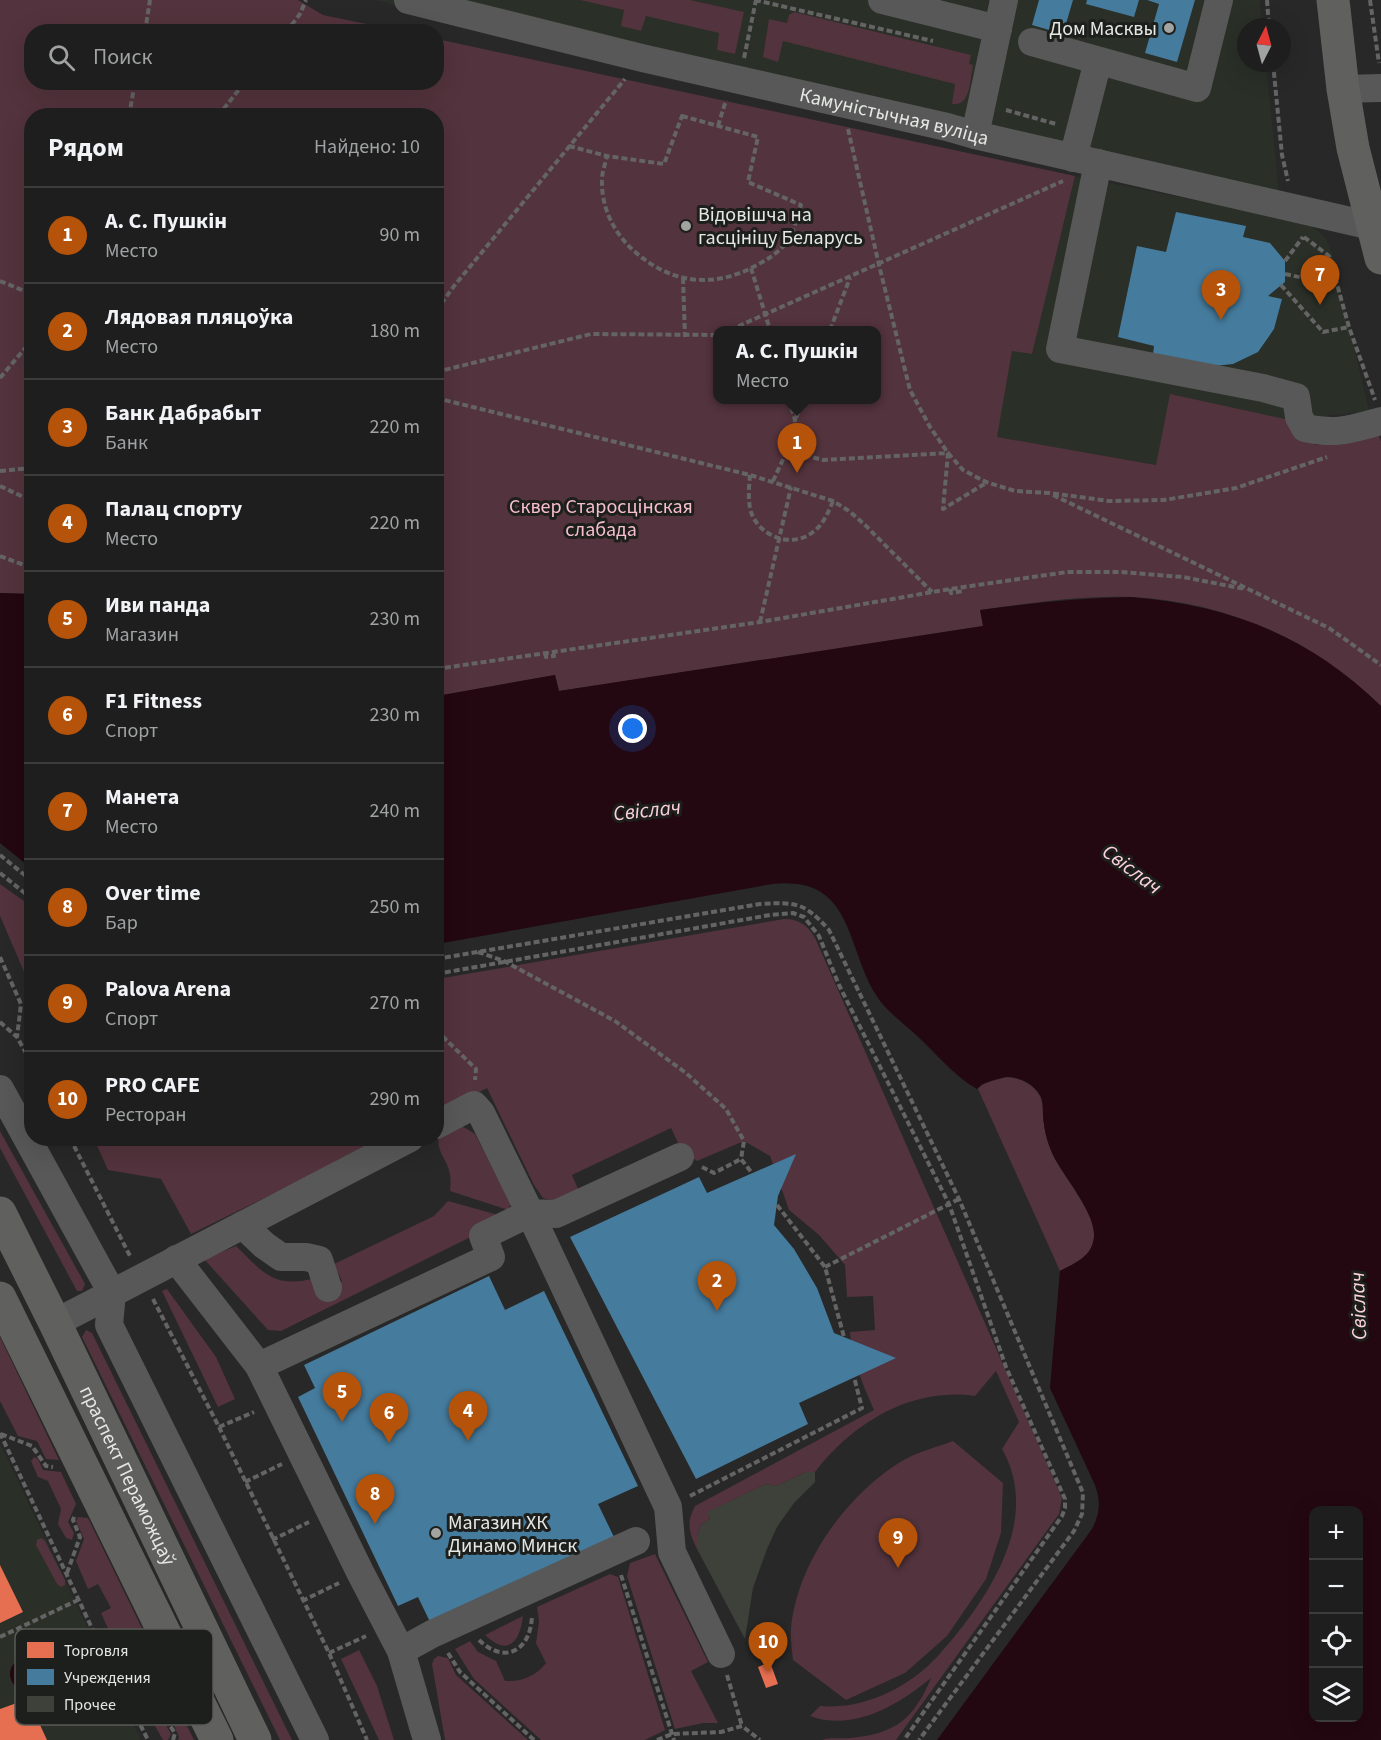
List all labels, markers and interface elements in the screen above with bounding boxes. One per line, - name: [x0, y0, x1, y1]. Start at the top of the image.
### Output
- place label: Дом Масквы: [1049, 15, 1157, 43]
- north arrow: [1237, 18, 1291, 72]
- marker: Дом Масквы: [1162, 21, 1176, 35]
- search box: [24, 24, 444, 90]
- icon: search: [45, 41, 78, 74]
- text: Поиск: [93, 41, 152, 73]
- street label: Камуністычная вуліца: [797, 81, 991, 153]
- text: Рядом: [48, 129, 124, 166]
- text: Найдено: 10: [314, 133, 420, 161]
- place label: Відовішча на гасцініцу Беларусь: [698, 201, 863, 252]
- text: А. С. Пушкін: [105, 205, 227, 237]
- marker: Відовішча на гасцініцу Беларусь: [679, 219, 693, 233]
- text: 1: [62, 221, 73, 249]
- text: 90 m: [380, 221, 420, 249]
- text: Место: [105, 237, 158, 265]
- pin: 7: [1300, 256, 1340, 305]
- pin: 3: [1202, 270, 1240, 320]
- text: Лядовая пляцоўка: [105, 301, 293, 333]
- text: 2: [62, 317, 73, 345]
- text: 180 m: [370, 317, 420, 345]
- popup: [713, 326, 881, 404]
- text: Место: [105, 333, 158, 361]
- text: А. С. Пушкін: [736, 335, 858, 367]
- text: Место: [736, 367, 789, 395]
- text: Банк Дабрабыт: [105, 397, 261, 429]
- text: 3: [62, 413, 73, 441]
- text: 220 m: [370, 413, 420, 441]
- pin: 1: [778, 424, 816, 473]
- text: Банк: [105, 429, 148, 457]
- text: Палац спорту: [105, 493, 242, 525]
- park label: Сквер Старосцінская слабада: [509, 493, 693, 544]
- text: 4: [62, 509, 73, 537]
- text: 220 m: [370, 509, 420, 537]
- text: Место: [105, 525, 158, 553]
- text: Иви панда: [105, 589, 210, 621]
- text: 5: [62, 605, 73, 633]
- text: 230 m: [370, 605, 420, 633]
- text: Магазин: [105, 621, 179, 649]
- text: F1 Fitness: [105, 685, 202, 717]
- text: 6: [62, 701, 73, 729]
- text: 230 m: [370, 701, 420, 729]
- your location: [618, 714, 647, 743]
- text: Спорт: [105, 717, 158, 745]
- text: Манета: [105, 781, 179, 813]
- water label: Свіслач: [612, 792, 682, 828]
- text: 7: [62, 797, 73, 825]
- text: 240 m: [370, 797, 420, 825]
- text: Место: [105, 813, 158, 841]
- water label: Свіслач: [1096, 837, 1168, 901]
- text: Over time: [105, 877, 201, 909]
- text: 8: [62, 893, 73, 921]
- text: 250 m: [370, 893, 420, 921]
- text: Бар: [105, 909, 138, 937]
- text: Palova Arena: [105, 973, 231, 1005]
- text: 9: [62, 989, 73, 1017]
- text: 270 m: [370, 989, 420, 1017]
- text: Спорт: [105, 1005, 158, 1033]
- text: PRO CAFE: [105, 1069, 200, 1101]
- text: 10: [57, 1085, 78, 1113]
- text: 290 m: [370, 1085, 420, 1113]
- text: Ресторан: [105, 1101, 187, 1129]
- pin: 2: [698, 1262, 736, 1311]
- water label: Свіслач: [1342, 1272, 1374, 1340]
- pin: 5: [322, 1372, 362, 1422]
- street label: праспект Пераможцаў: [72, 1381, 183, 1571]
- pin: 4: [448, 1392, 488, 1441]
- pin: 6: [370, 1394, 408, 1443]
- pin: 8: [356, 1474, 394, 1524]
- map controls: [1309, 1506, 1363, 1722]
- button: +: [1309, 1506, 1363, 1560]
- place label: Магазин ХК Динамо Минск: [448, 1509, 577, 1560]
- pin: 9: [878, 1518, 918, 1568]
- marker: Магазин ХК Динамо Минск: [429, 1526, 443, 1540]
- button: −: [1309, 1560, 1363, 1614]
- button: locate: [1309, 1614, 1363, 1668]
- pin: 10: [748, 1622, 788, 1672]
- legend: [15, 1629, 213, 1725]
- text: Торговля: [64, 1640, 129, 1662]
- text: Учреждения: [64, 1667, 151, 1689]
- button: layers: [1309, 1668, 1363, 1722]
- text: Прочее: [64, 1694, 116, 1716]

